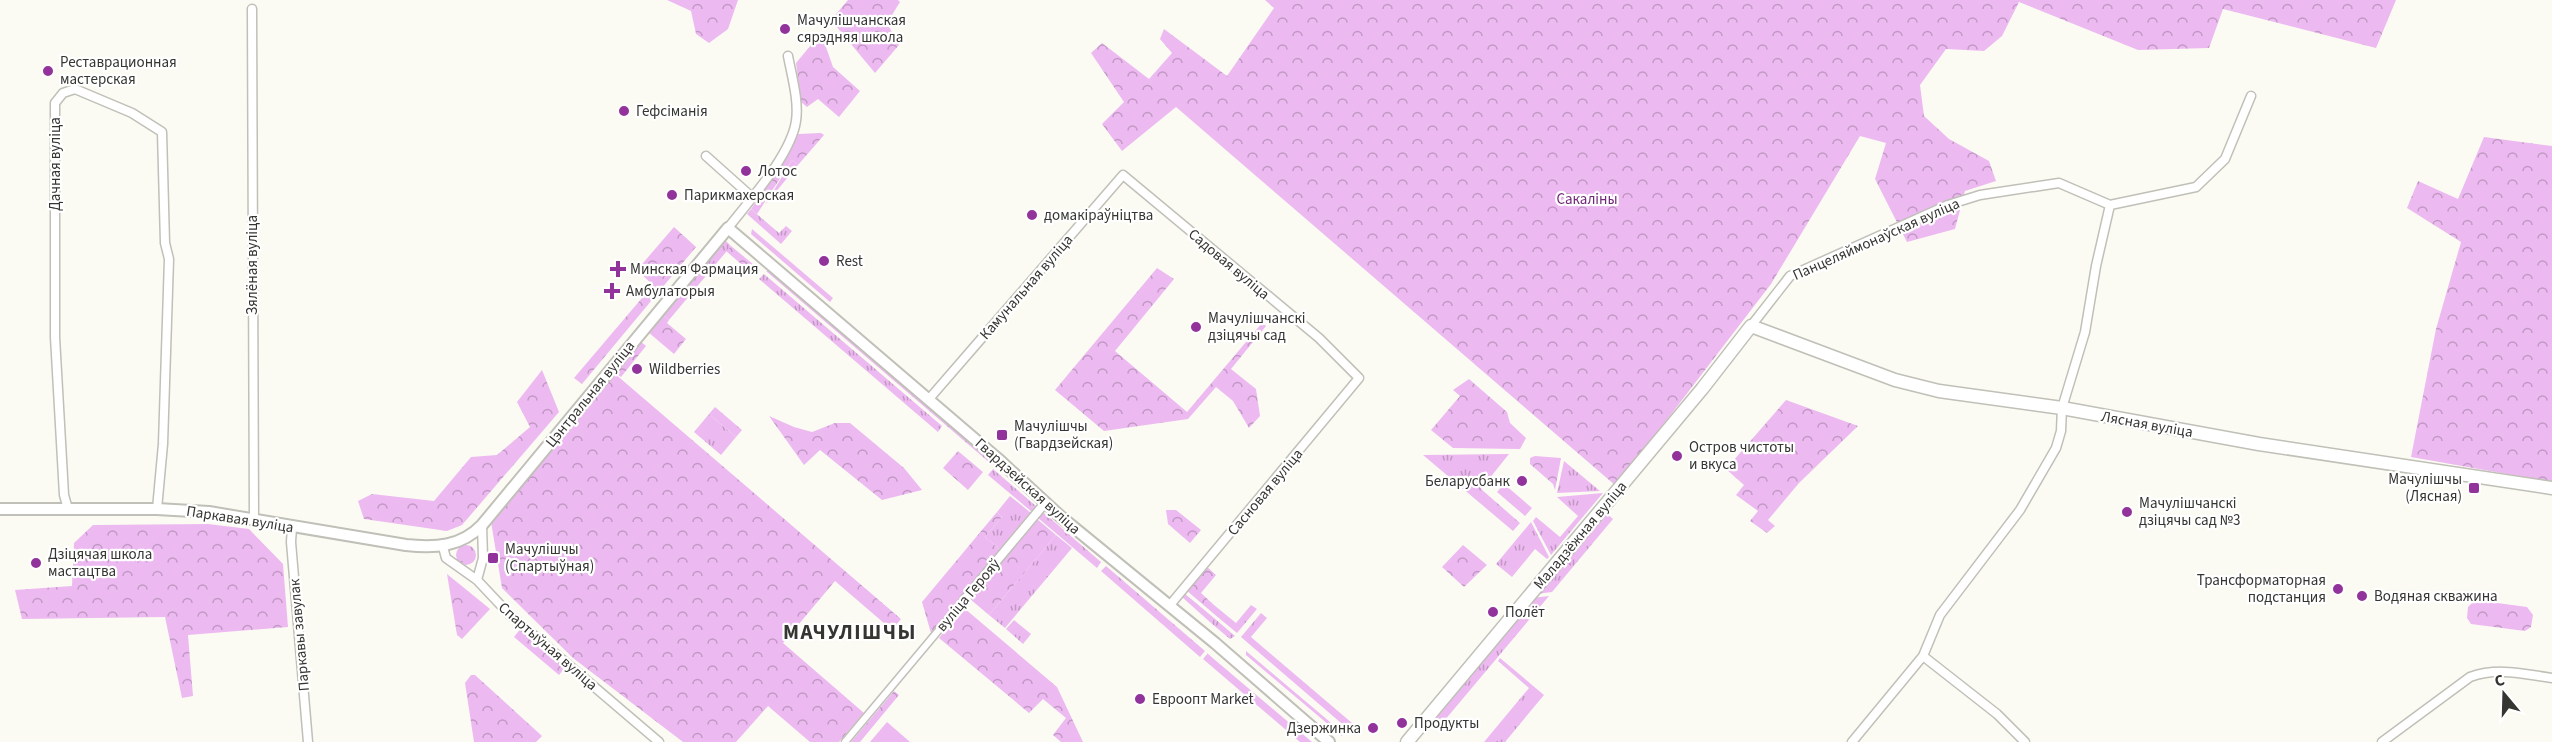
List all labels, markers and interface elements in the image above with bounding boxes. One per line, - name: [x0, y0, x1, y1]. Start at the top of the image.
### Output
- place label: Мачулішчанская сярэдняя школа: [797, 10, 906, 48]
- marker: Мачулішчанская сярэдняя школа: [778, 22, 792, 36]
- place label: Реставрационная мастерская: [60, 52, 177, 90]
- marker: Реставрационная мастерская: [41, 64, 55, 78]
- place label: Гефсіманія: [636, 101, 708, 122]
- marker: Гефсіманія: [617, 104, 631, 118]
- street label: Дачная вуліца: [45, 117, 66, 211]
- place label: Лотос: [758, 161, 797, 182]
- marker: Лотос: [739, 164, 753, 178]
- place label: Парикмахерская: [684, 185, 794, 206]
- marker: Парикмахерская: [665, 188, 679, 202]
- park label: Сакаліны: [1556, 189, 1618, 210]
- street label: Панцеляймонаўская вуліца: [1789, 193, 1963, 286]
- place label: домакіраўніцтва: [1044, 205, 1153, 226]
- marker: домакіраўніцтва: [1025, 208, 1039, 222]
- street label: Зялёная вуліца: [242, 215, 263, 315]
- street label: Садовая вуліца: [1184, 224, 1274, 305]
- street label: Камунальная вуліца: [975, 230, 1078, 344]
- place label: Rest: [836, 251, 863, 272]
- marker: Rest: [817, 254, 831, 268]
- place label: Минская Фармация: [630, 259, 758, 280]
- marker: Минская Фармация: [611, 262, 625, 276]
- place label: Амбулаторыя: [626, 281, 715, 302]
- marker: Амбулаторыя: [603, 282, 621, 300]
- place label: Мачулішчанскі дзіцячы сад: [1208, 308, 1306, 346]
- marker: Мачулішчанскі дзіцячы сад: [1189, 320, 1203, 334]
- street label: Цэнтральная вуліца: [541, 337, 640, 452]
- place label: Wildberries: [649, 359, 720, 380]
- marker: Wildberries: [630, 362, 644, 376]
- street label: Лясная вуліца: [2099, 406, 2194, 443]
- place label: Мачулішчы (Гвардзейская): [1014, 416, 1113, 454]
- marker: Мачулішчы (Гвардзейская): [995, 428, 1009, 442]
- street label: Гвардзейская вуліца: [970, 433, 1085, 539]
- place label: Остров чистоты и вкуса: [1689, 437, 1794, 475]
- street label: Сасновая вуліца: [1223, 444, 1308, 540]
- marker: Остров чистоты и вкуса: [1670, 449, 1684, 463]
- place label: Мачулішчы (Лясная): [2388, 469, 2462, 507]
- place label: Беларусбанк: [1425, 471, 1511, 492]
- marker: Беларусбанк: [1515, 474, 1529, 488]
- street label: Маладзёжная вуліца: [1529, 477, 1632, 594]
- marker: Мачулішчы (Лясная): [2467, 481, 2481, 495]
- place label: Мачулішчанскі дзіцячы сад №3: [2139, 493, 2241, 531]
- street label: Паркавая вуліца: [185, 501, 295, 538]
- marker: Мачулішчанскі дзіцячы сад №3: [2120, 505, 2134, 519]
- place label: Мачулішчы (Спартыўная): [505, 539, 594, 577]
- place label: Дзіцячая школа мастацтва: [48, 544, 152, 582]
- marker: Мачулішчы (Спартыўная): [486, 551, 500, 565]
- street label: вуліца Герояў: [932, 554, 1005, 636]
- marker: Дзіцячая школа мастацтва: [29, 556, 43, 570]
- place label: Трансформаторная подстанция: [2197, 570, 2326, 608]
- street label: Паркавы завулак: [284, 577, 315, 692]
- marker: Трансформаторная подстанция: [2331, 582, 2345, 596]
- place label: Водяная скважина: [2374, 586, 2498, 607]
- marker: Водяная скважина: [2355, 589, 2369, 603]
- street label: Спартыўная вуліца: [493, 597, 602, 695]
- place label: Полёт: [1505, 602, 1545, 623]
- marker: Полёт: [1486, 605, 1500, 619]
- district label: МАЧУЛІШЧЫ: [783, 617, 917, 647]
- north arrow: [2474, 664, 2534, 724]
- text: С: [2491, 669, 2507, 693]
- place label: Евроопт Market: [1152, 689, 1254, 710]
- marker: Евроопт Market: [1133, 692, 1147, 706]
- place label: Продукты: [1414, 713, 1479, 734]
- marker: Продукты: [1395, 716, 1409, 730]
- place label: Дзержинка: [1287, 718, 1361, 739]
- marker: Дзержинка: [1366, 721, 1380, 735]

